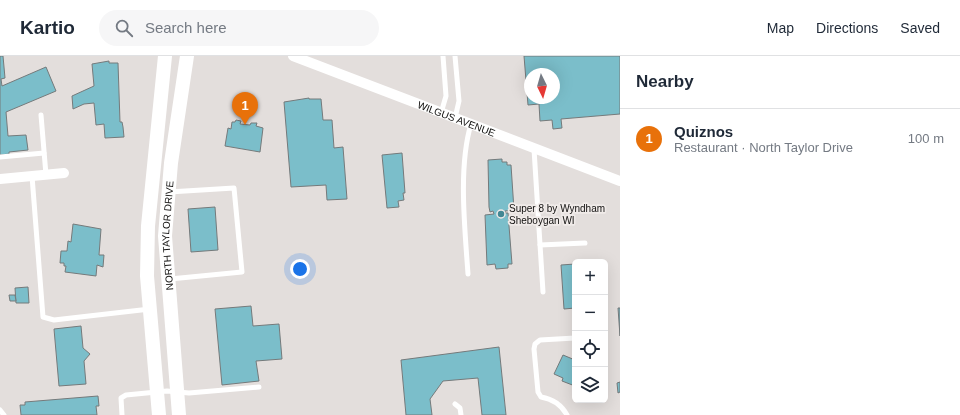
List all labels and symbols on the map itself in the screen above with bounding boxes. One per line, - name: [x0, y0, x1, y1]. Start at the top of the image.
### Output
- north arrow: [524, 68, 560, 104]
- pin: 1: [232, 92, 258, 125]
- street label: WILGUS AVENUE: [416, 99, 497, 138]
- street label: NORTH TAYLOR DRIVE: [159, 180, 175, 291]
- place label: Super 8 by Wyndham Sheboygan WI: [509, 203, 605, 226]
- marker: Super 8 by Wyndham Sheboygan WI: [496, 209, 506, 219]
- your location: [290, 259, 310, 279]

